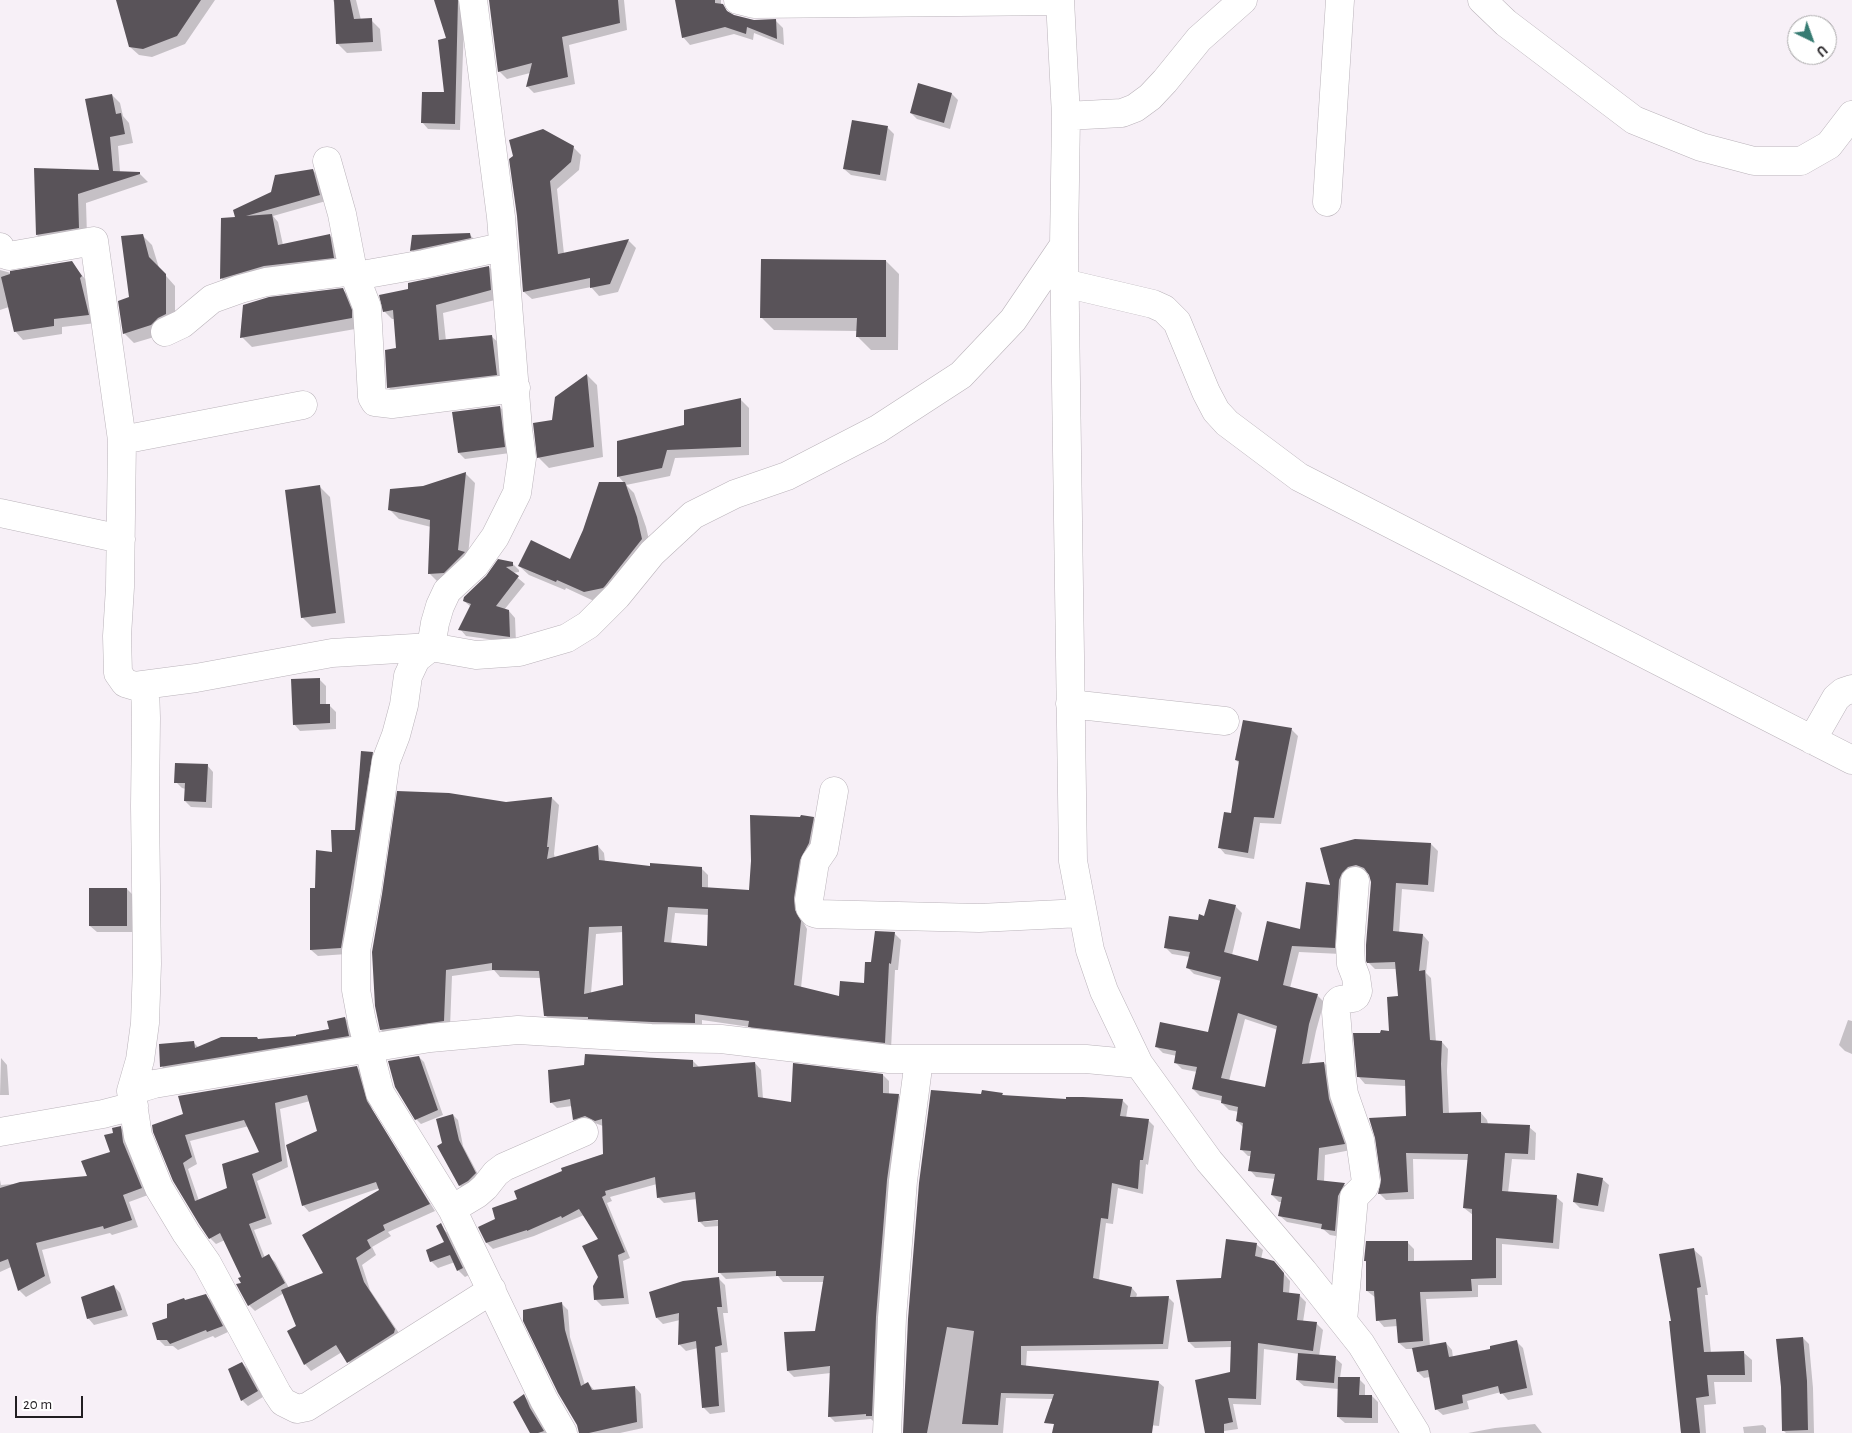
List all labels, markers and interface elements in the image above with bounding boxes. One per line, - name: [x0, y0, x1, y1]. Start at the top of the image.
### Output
- north arrow: [1787, 15, 1837, 65]
- text: U: [1813, 42, 1829, 59]
- scale bar: [18, 1386, 85, 1418]
- text: 20 m: [23, 1397, 52, 1412]

